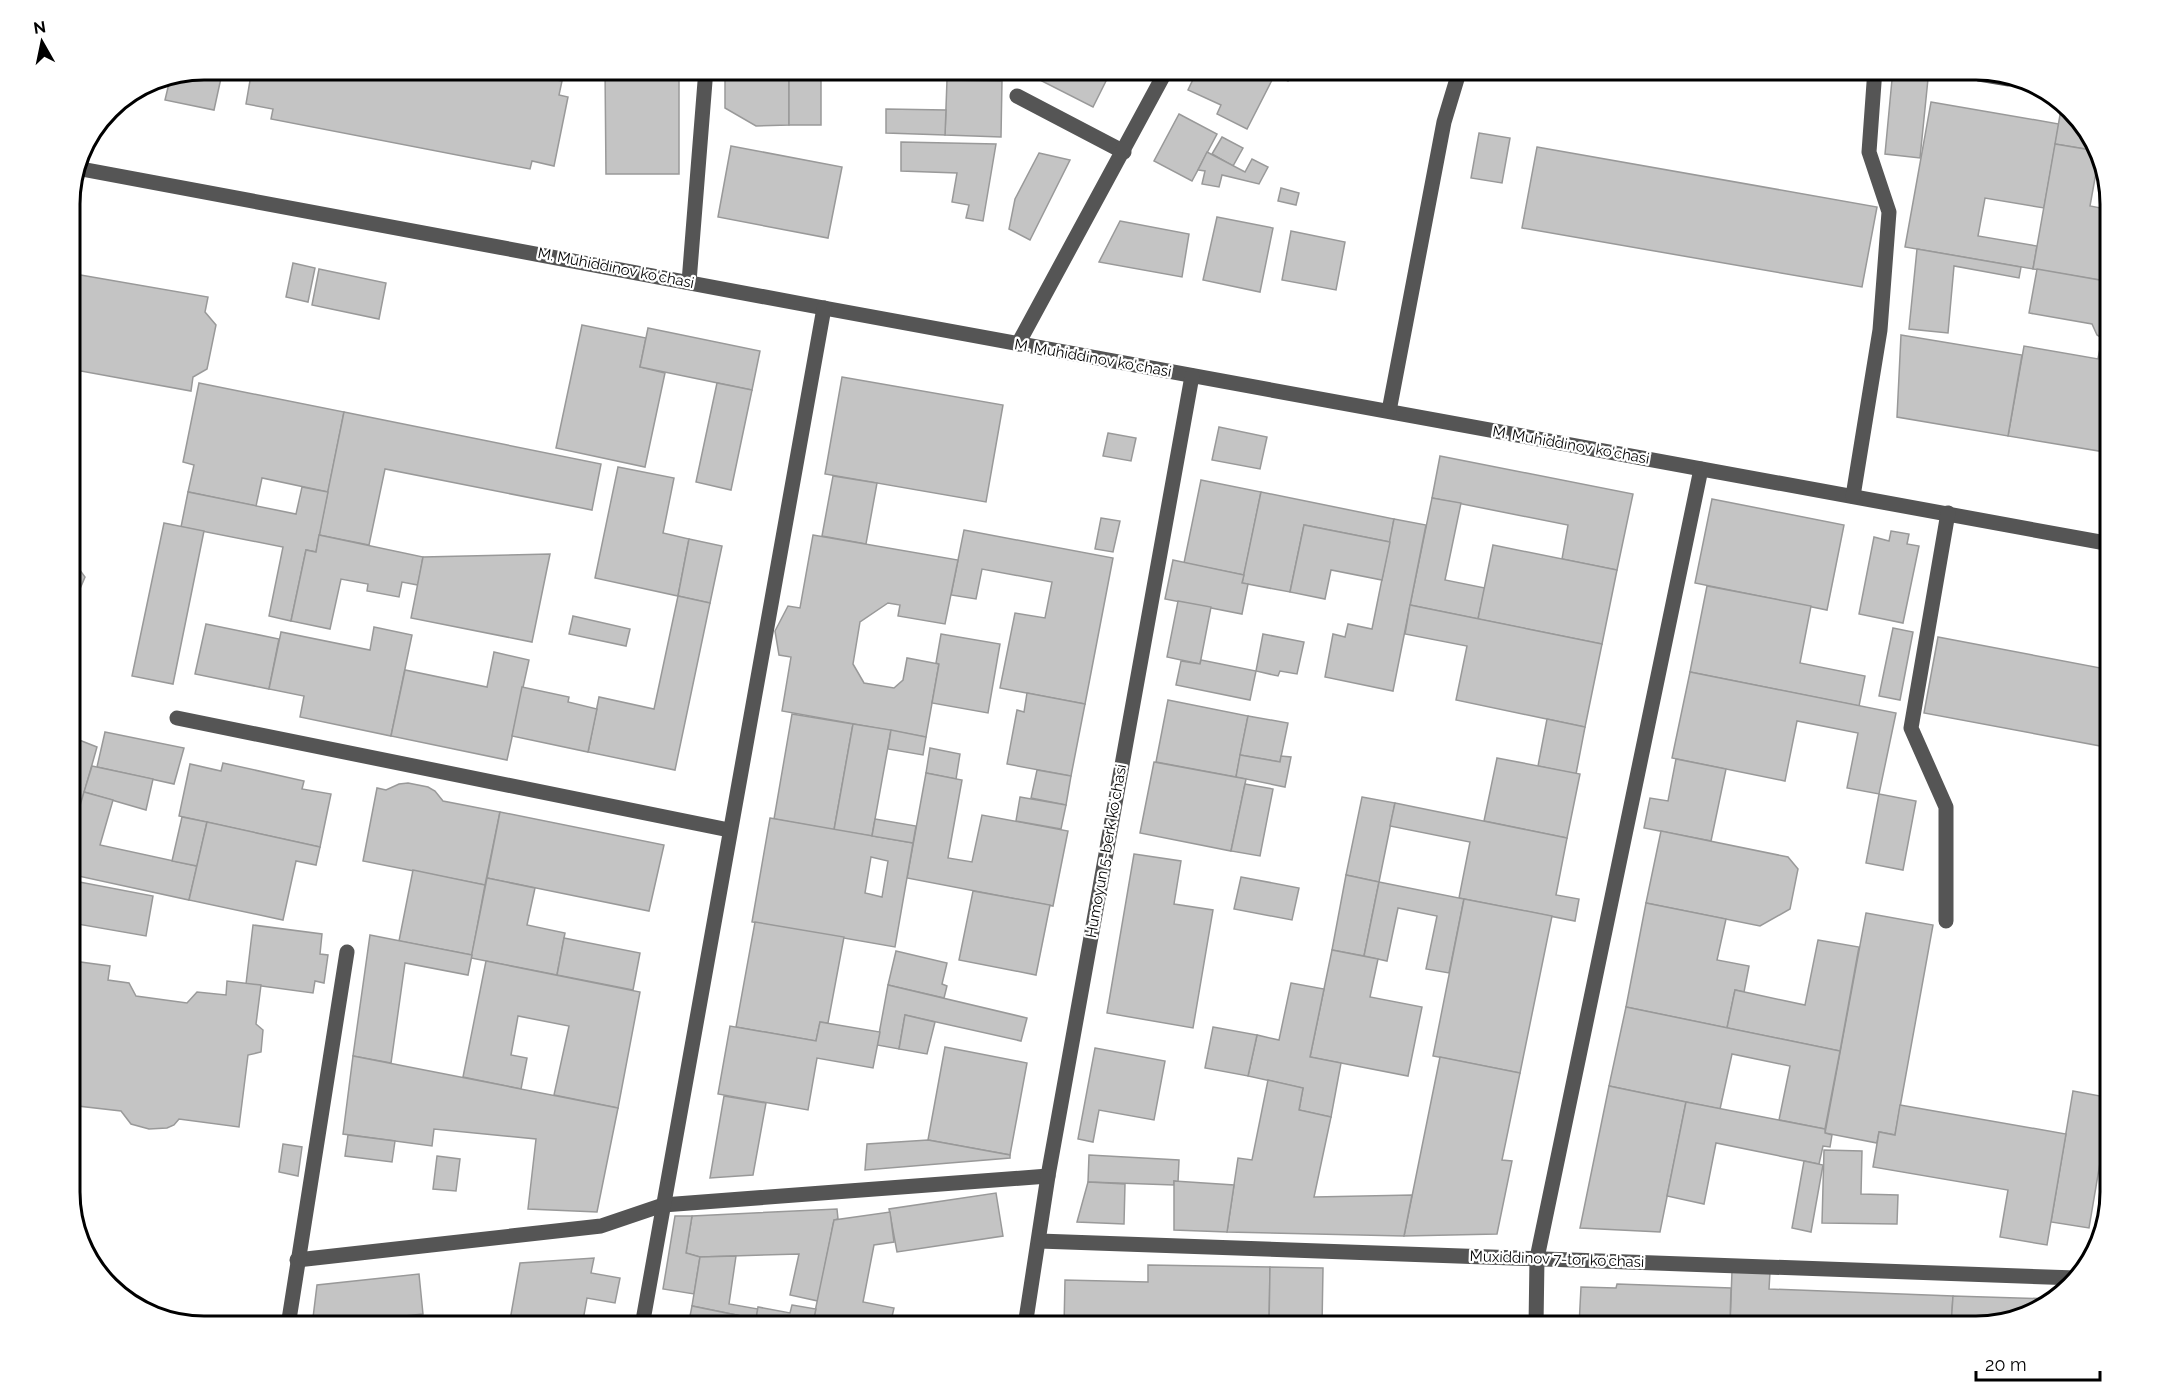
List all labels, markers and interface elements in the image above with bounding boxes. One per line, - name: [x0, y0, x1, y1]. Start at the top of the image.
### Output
- north arrow: [12, 12, 72, 72]
- text: N: [32, 17, 47, 38]
- street label: M. Muhiddinov ko'chasi: [536, 244, 696, 292]
- street label: M. Muhiddinov ko'chasi: [1013, 335, 1173, 381]
- street label: M. Muhiddinov ko'chasi: [1491, 422, 1651, 468]
- street label: Humoyun 5-berk koʻchasi: [1082, 763, 1130, 939]
- street label: Muxiddinov 7-tor koʻchasi: [1469, 1247, 1645, 1271]
- scale bar: [1976, 1344, 2100, 1382]
- text: 20 m: [1985, 1354, 2027, 1375]

